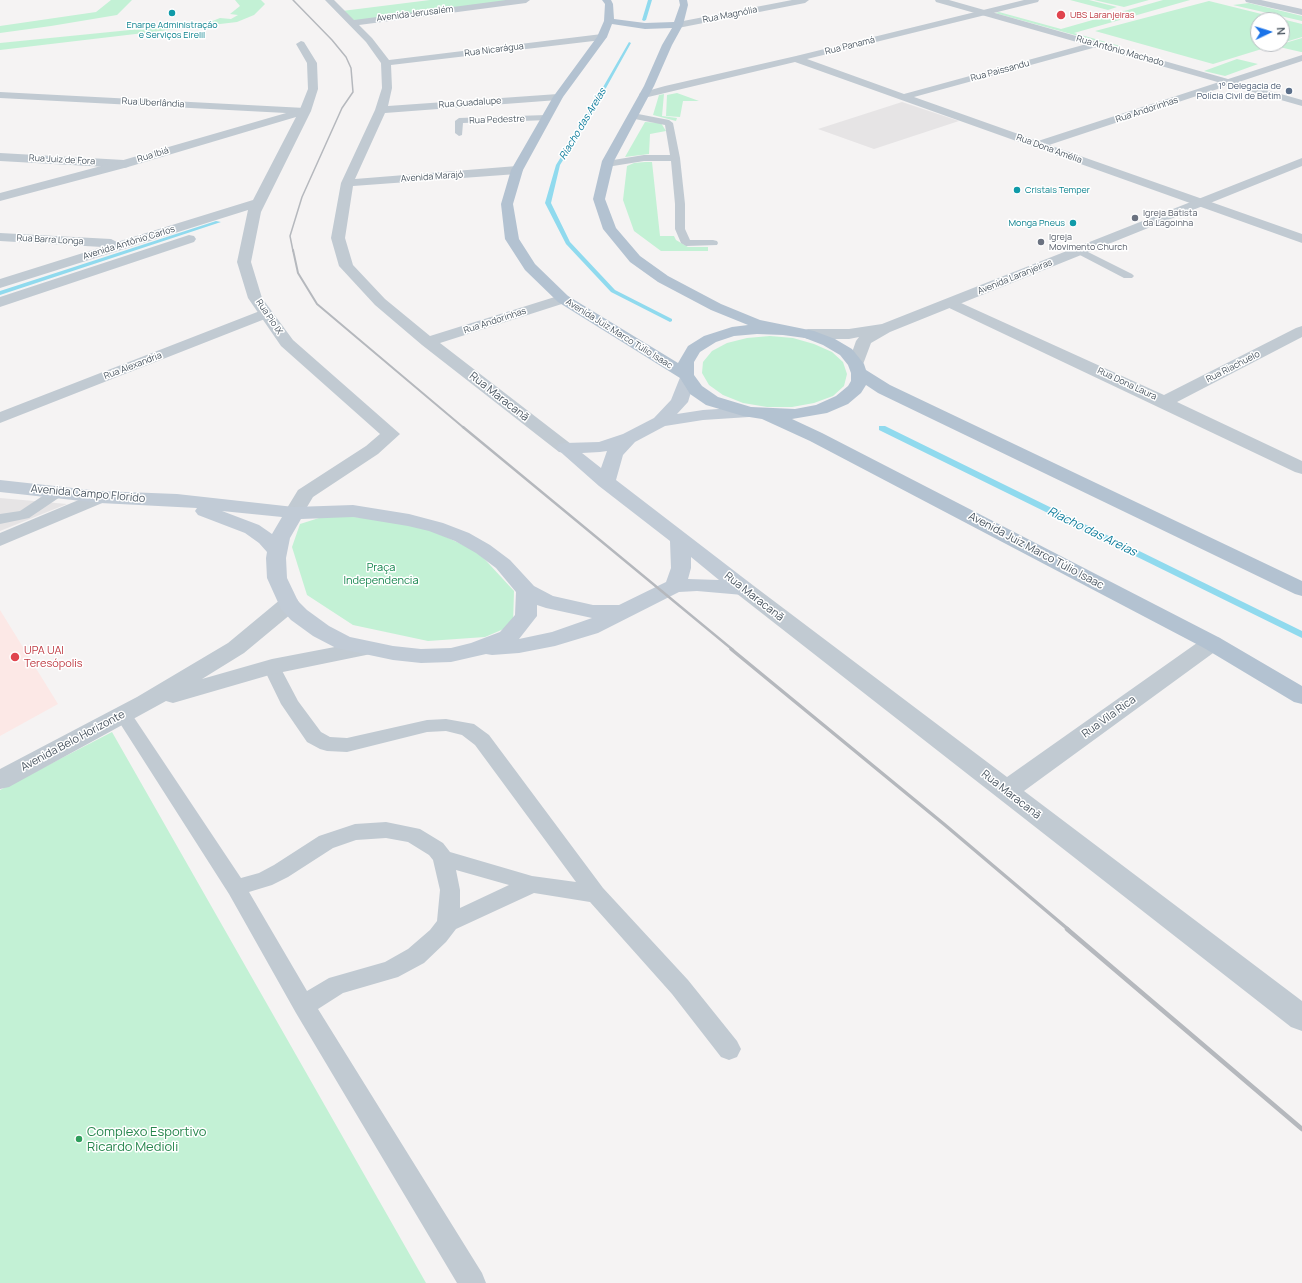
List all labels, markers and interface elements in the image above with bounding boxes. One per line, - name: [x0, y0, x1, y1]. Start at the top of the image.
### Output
- street label: Avenida Jerusalém: [376, 4, 454, 24]
- street label: Rua Magnólia: [702, 4, 758, 26]
- marker: Enarpe Administração e Serviços EireliI: [167, 8, 177, 18]
- marker: UBS Laranjeiras: [1055, 9, 1067, 21]
- place label: UBS Laranjeiras: [1070, 10, 1135, 20]
- north arrow: [1250, 12, 1290, 52]
- place label: Enarpe Administração e Serviços EireliI: [127, 20, 217, 41]
- text: N: [1274, 27, 1289, 36]
- street label: Rua Antônio Machado: [1075, 33, 1165, 69]
- street label: Rua Panamá: [824, 35, 876, 57]
- street label: Rua Nicarágua: [464, 41, 524, 59]
- street label: Rua Paissandu: [969, 58, 1031, 84]
- place label: 1° Delegacia de Polícia Civil de Betim: [1197, 81, 1281, 102]
- water label: Riacho das Areias: [557, 86, 609, 162]
- marker: 1° Delegacia de Polícia Civil de Betim: [1284, 86, 1294, 96]
- street label: Rua Guadalupe: [438, 95, 502, 111]
- street label: Rua Andorinhas: [1114, 95, 1180, 125]
- street label: Rua Uberlândia: [121, 96, 185, 110]
- street label: Rua Pedestre: [469, 114, 525, 126]
- street label: Rua Dona Amélia: [1015, 132, 1083, 166]
- street label: Rua Ibiá: [136, 145, 170, 165]
- street label: Rua Juiz de Fora: [29, 153, 95, 167]
- street label: Avenida Marajó: [400, 169, 464, 185]
- marker: Cristais Temper: [1012, 185, 1022, 195]
- place label: Cristais Temper: [1025, 185, 1090, 195]
- place label: Igreja Batista da Lagoinha: [1143, 208, 1197, 229]
- marker: Igreja Batista da Lagoinha: [1130, 213, 1140, 223]
- place label: Monga Pneus: [1009, 218, 1065, 228]
- marker: Monga Pneus: [1068, 218, 1078, 228]
- street label: Avenida Antônio Carlos: [82, 224, 176, 262]
- place label: Igreja Movimento Church: [1049, 232, 1128, 253]
- street label: Rua Barra Longa: [16, 233, 84, 247]
- marker: Igreja Movimento Church: [1036, 237, 1046, 247]
- street label: Avenida Laranjeiras: [976, 257, 1054, 297]
- street label: Rua Pio IX: [253, 297, 285, 337]
- street label: Avenida Juiz Marco Túlio Isaac: [564, 297, 674, 371]
- street label: Rua Andorinhas: [462, 306, 528, 336]
- street label: Rua Riachuelo: [1204, 349, 1262, 385]
- street label: Rua Alexandria: [102, 350, 164, 382]
- street label: Rua Dona Laura: [1096, 366, 1158, 402]
- street label: Rua Maracanã: [467, 370, 531, 424]
- street label: Avenida Campo Florido: [30, 482, 146, 506]
- water label: Riacho das Areias: [1045, 504, 1139, 560]
- street label: Avenida Juiz Marco Túlio Isaac: [966, 510, 1106, 592]
- park label: Praça Independencia: [343, 561, 419, 587]
- street label: Rua Maracanã: [722, 570, 786, 624]
- place label: UPA UAI Teresópolis: [24, 644, 83, 670]
- marker: UPA UAI Teresópolis: [9, 651, 21, 663]
- street label: Rua Vila Rica: [1080, 693, 1138, 741]
- street label: Avenida Belo Horizonte: [19, 708, 127, 774]
- street label: Rua Maracanã: [979, 768, 1043, 822]
- place label: Complexo Esportivo Ricardo Medioli: [87, 1124, 207, 1155]
- marker: Complexo Esportivo Ricardo Medioli: [74, 1134, 84, 1144]

